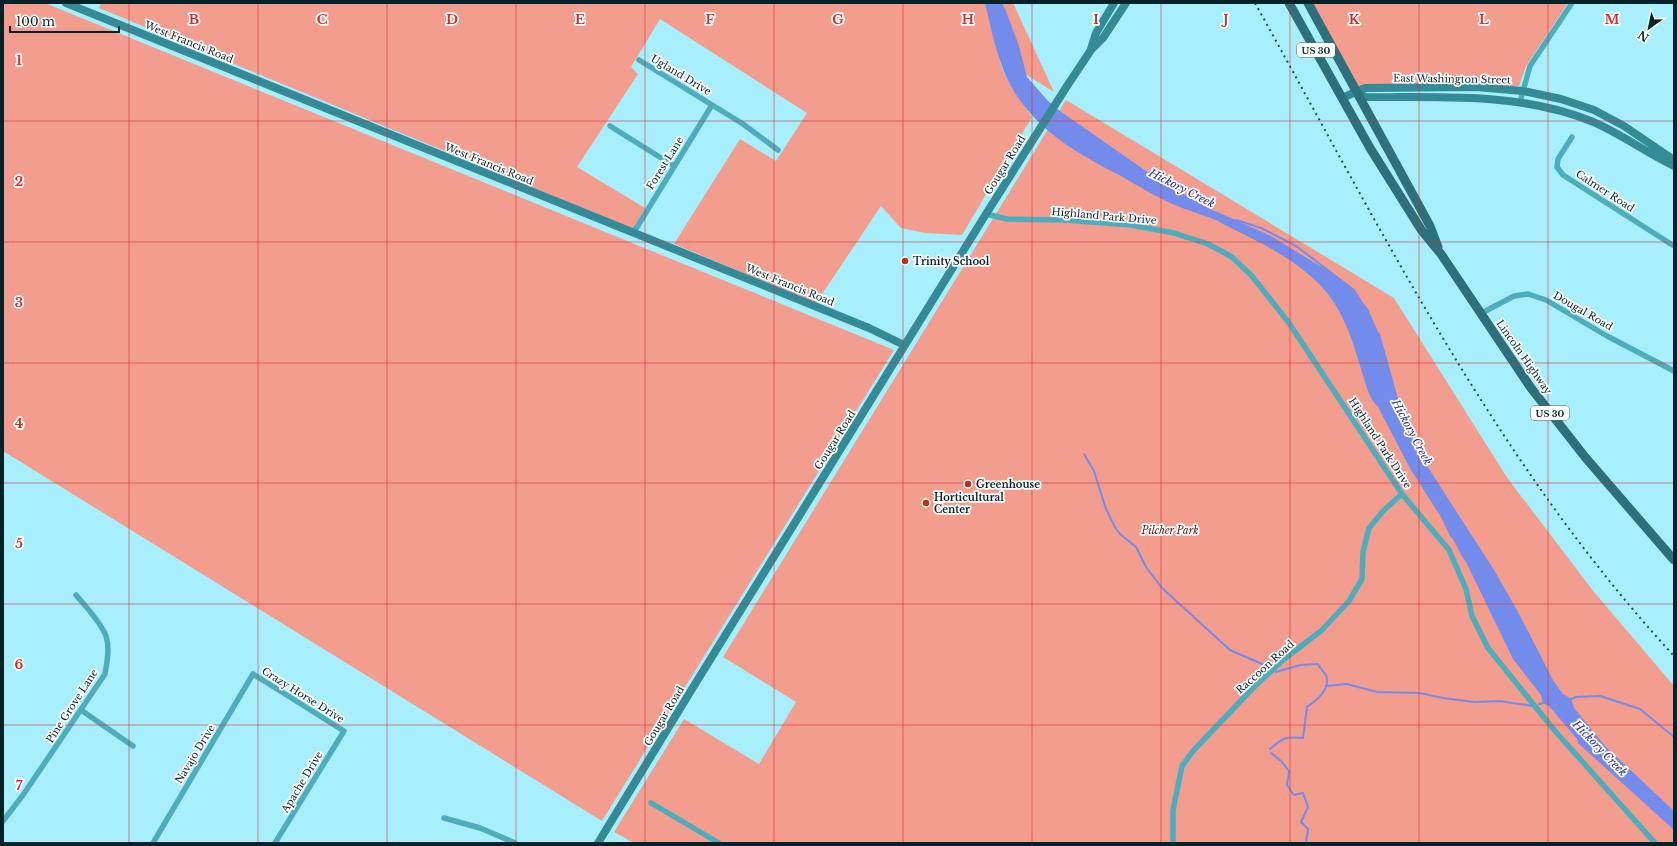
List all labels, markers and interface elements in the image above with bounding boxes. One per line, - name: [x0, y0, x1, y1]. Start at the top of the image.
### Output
- scale bar: [10, 8, 119, 34]
- north arrow: [1629, 8, 1669, 48]
- text: B: [189, 11, 199, 28]
- text: C: [317, 11, 328, 28]
- text: D: [446, 11, 458, 28]
- text: E: [575, 11, 585, 28]
- text: F: [706, 11, 715, 28]
- text: G: [832, 11, 844, 28]
- text: H: [962, 11, 974, 28]
- text: I: [1093, 11, 1099, 28]
- text: J: [1220, 11, 1229, 28]
- text: K: [1349, 11, 1360, 28]
- text: L: [1479, 11, 1489, 28]
- text: M: [1605, 11, 1620, 28]
- text: 100 m: [16, 14, 55, 29]
- street label: West Francis Road: [142, 18, 235, 66]
- text: N: [1635, 27, 1652, 45]
- road number: US 30: [1297, 43, 1335, 57]
- text: 1: [16, 52, 22, 69]
- street label: Ugland Drive: [648, 52, 714, 98]
- street label: East Washington Street: [1393, 71, 1511, 87]
- street label: Gougar Road: [982, 133, 1029, 197]
- street label: Forest Lane: [644, 134, 687, 192]
- street label: West Francis Road: [442, 140, 535, 188]
- water label: Hickory Creek: [1146, 165, 1218, 211]
- street label: Calmer Road: [1573, 167, 1637, 215]
- text: 2: [15, 173, 23, 190]
- street label: Highland Park Drive: [1051, 205, 1157, 227]
- place label: Trinity School: [913, 255, 990, 268]
- marker: Trinity School: [900, 256, 910, 266]
- street label: West Francis Road: [743, 261, 836, 309]
- street label: Dougal Road: [1551, 289, 1615, 333]
- text: 3: [15, 294, 23, 311]
- street label: Lincoln Highway: [1493, 317, 1555, 397]
- street label: Highland Park Drive: [1346, 395, 1414, 491]
- water label: Hickory Creek: [1388, 396, 1435, 467]
- road number: US 30: [1531, 406, 1569, 420]
- street label: Gougar Road: [812, 408, 859, 472]
- text: 4: [15, 415, 24, 432]
- place label: Greenhouse: [976, 478, 1040, 491]
- marker: Greenhouse: [963, 479, 973, 489]
- place label: Horticultural Center: [934, 491, 1004, 516]
- marker: Horticultural Center: [921, 498, 931, 508]
- park label: Pilcher Park: [1141, 524, 1198, 537]
- text: 5: [15, 535, 23, 552]
- street label: Raccoon Road: [1233, 637, 1297, 696]
- text: 6: [15, 656, 24, 673]
- street label: Crazy Horse Drive: [259, 664, 347, 726]
- street label: Pine Grove Lane: [43, 666, 101, 745]
- street label: Gougar Road: [641, 684, 687, 748]
- water label: Hickory Creek: [1569, 716, 1630, 779]
- street label: Navajo Drive: [172, 722, 218, 786]
- street label: Apache Drive: [278, 749, 326, 816]
- text: 7: [16, 777, 23, 794]

